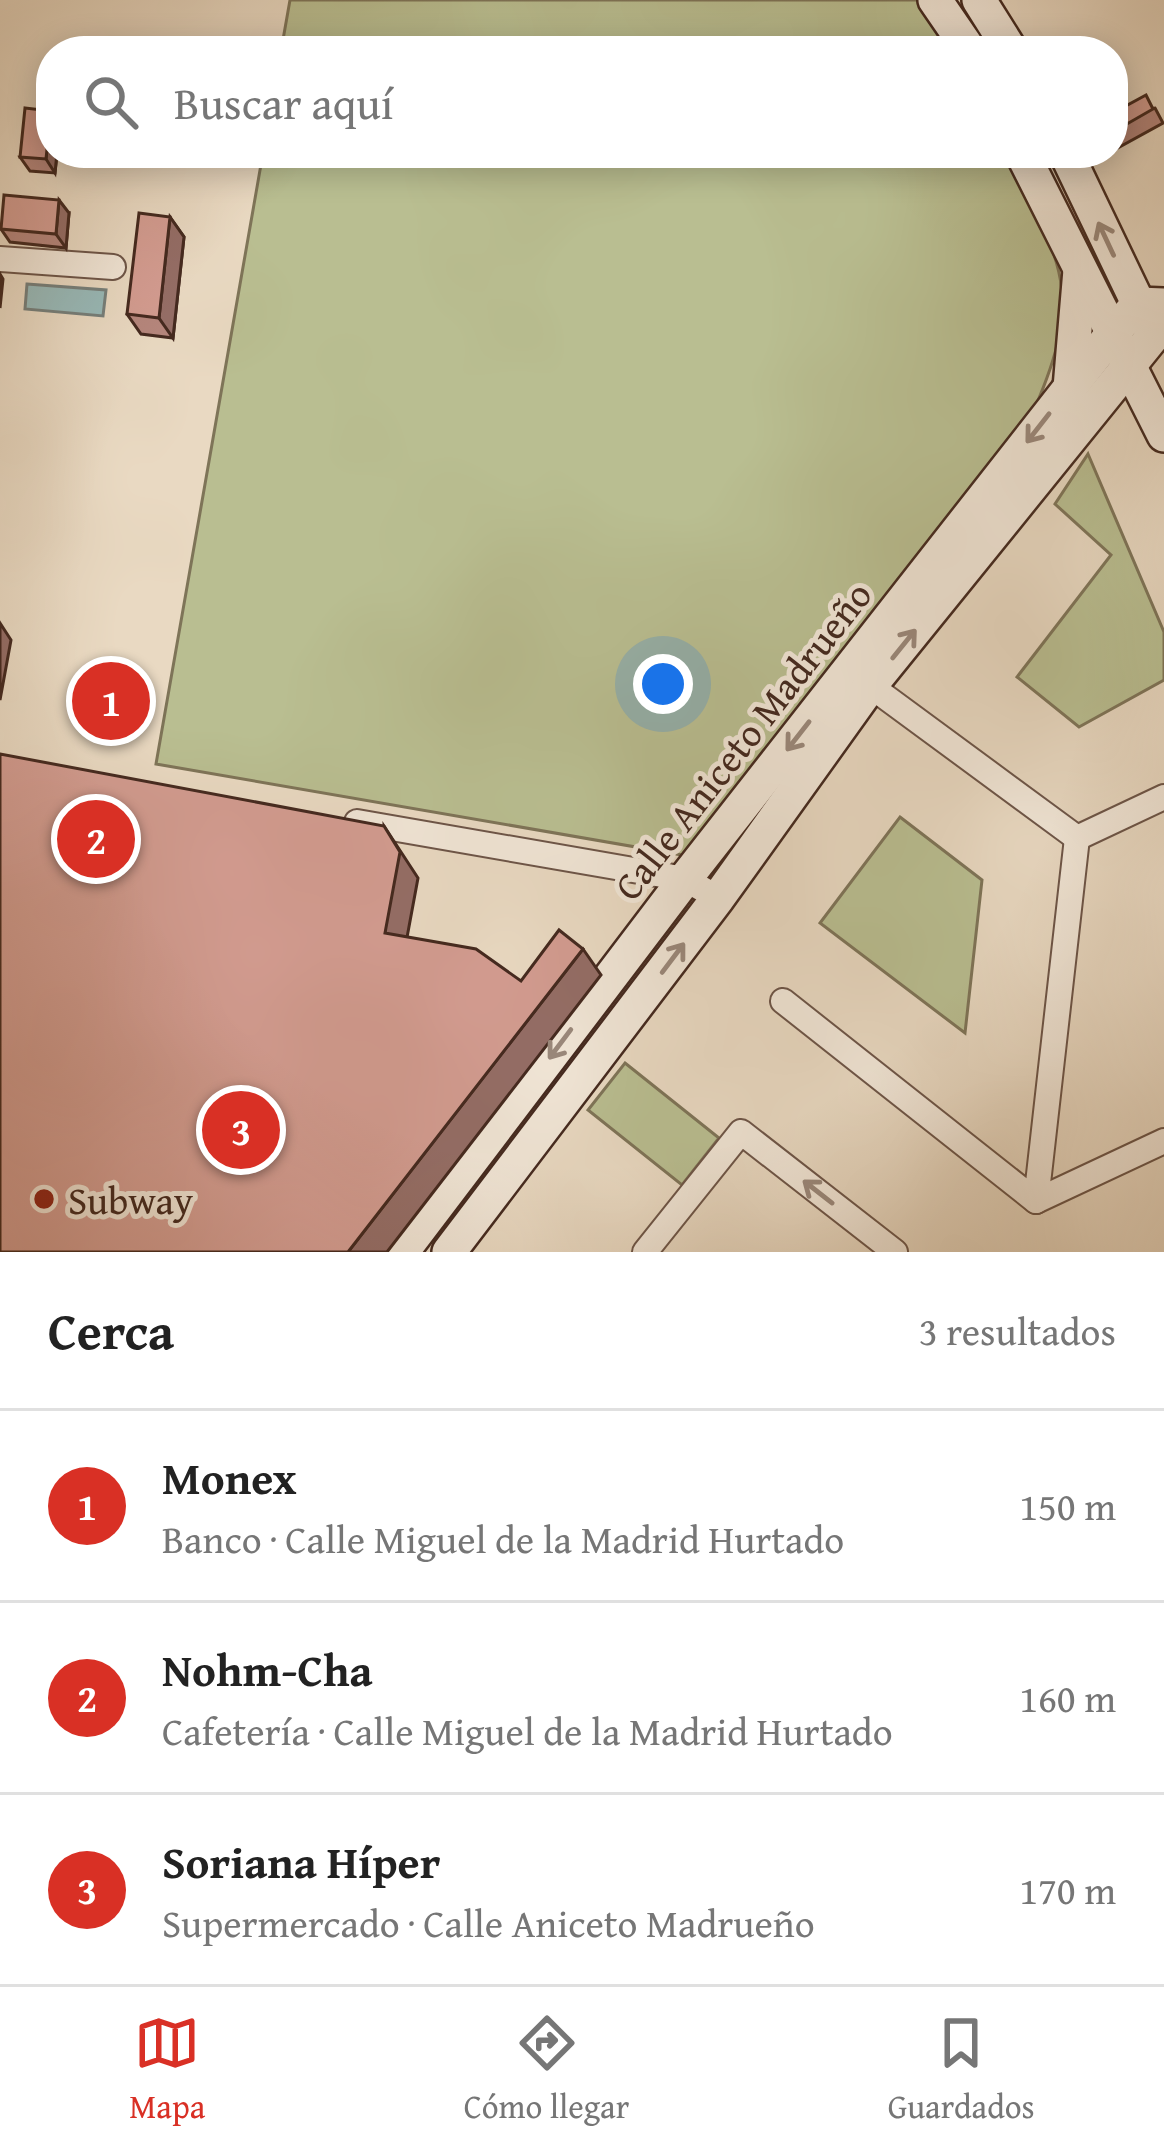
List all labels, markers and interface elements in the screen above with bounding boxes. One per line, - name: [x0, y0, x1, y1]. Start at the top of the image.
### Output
- search box: [36, 36, 1128, 168]
- icon: search: [78, 69, 144, 135]
- text: Buscar aquí: [174, 70, 393, 135]
- one-way arrow: [1094, 222, 1116, 258]
- one-way arrow: [1025, 412, 1052, 444]
- street label: Calle Aniceto Madrueño: [599, 568, 885, 912]
- one-way arrow: [890, 629, 916, 661]
- your location: [633, 654, 693, 714]
- pin: 1: [72, 656, 150, 746]
- one-way arrow: [785, 719, 812, 751]
- pin: 2: [57, 794, 135, 884]
- one-way arrow: [659, 943, 685, 975]
- one-way arrow: [547, 1027, 573, 1060]
- pin: 3: [202, 1085, 280, 1175]
- place label: Subway: [68, 1171, 194, 1228]
- one-way arrow: [803, 1179, 835, 1206]
- marker: Subway: [31, 1186, 57, 1212]
- text: Cerca: [48, 1293, 174, 1368]
- text: 3 resultados: [919, 1302, 1116, 1359]
- text: Monex: [162, 1445, 296, 1510]
- text: 1: [77, 1477, 97, 1534]
- text: 150 m: [1019, 1477, 1116, 1534]
- text: Banco · Calle Miguel de la Madrid Hurtado: [162, 1510, 844, 1567]
- text: Nohm-Cha: [162, 1637, 373, 1702]
- text: 2: [77, 1669, 97, 1726]
- text: 160 m: [1019, 1669, 1116, 1726]
- text: Cafetería · Calle Miguel de la Madrid Hurtado: [162, 1702, 893, 1759]
- text: Soriana Híper: [162, 1829, 440, 1894]
- text: 3: [77, 1861, 97, 1918]
- text: 170 m: [1019, 1861, 1116, 1918]
- text: Supermercado · Calle Aniceto Madrueño: [162, 1894, 815, 1951]
- tab: Mapa: [129, 2010, 205, 2130]
- tab: Cómo llegar: [464, 2010, 629, 2130]
- tab: Guardados: [888, 2010, 1035, 2130]

